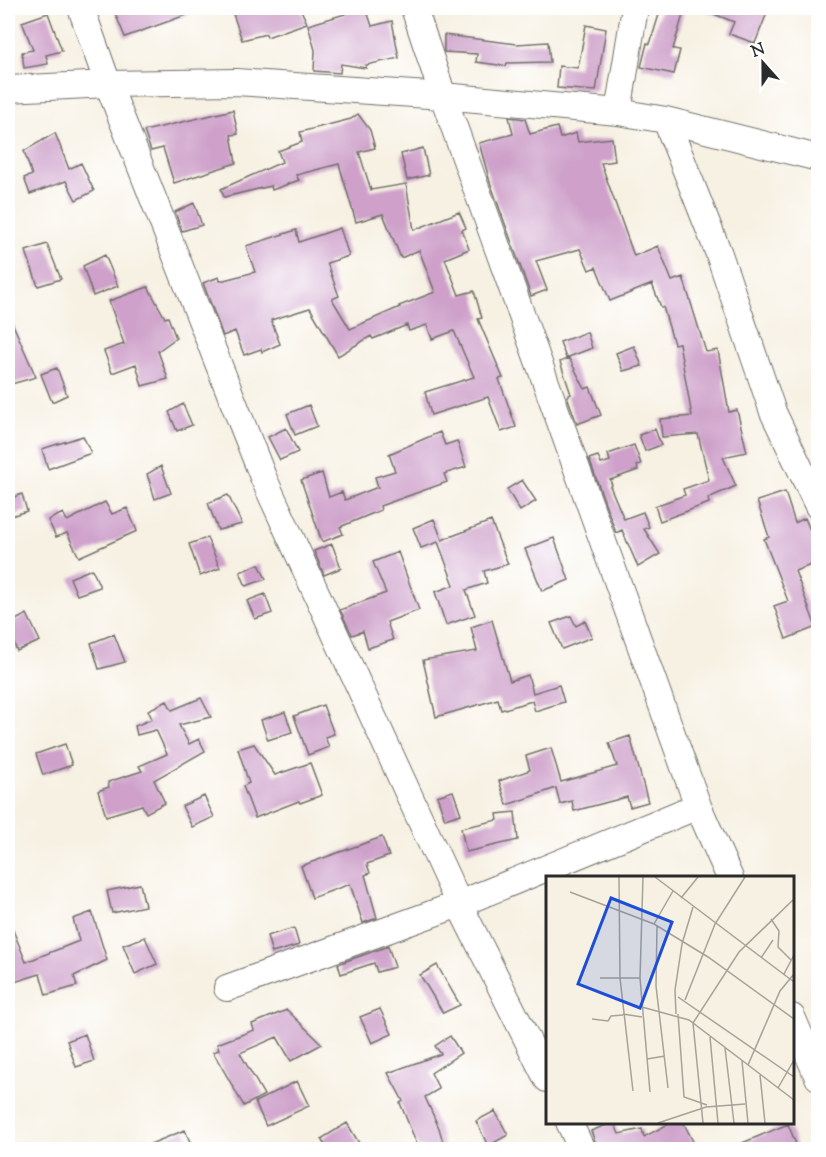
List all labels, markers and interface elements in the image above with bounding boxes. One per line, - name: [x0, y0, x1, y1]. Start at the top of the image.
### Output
- north arrow: [733, 33, 793, 93]
- text: N: [748, 38, 769, 64]
- inset map: [546, 876, 793, 1124]

